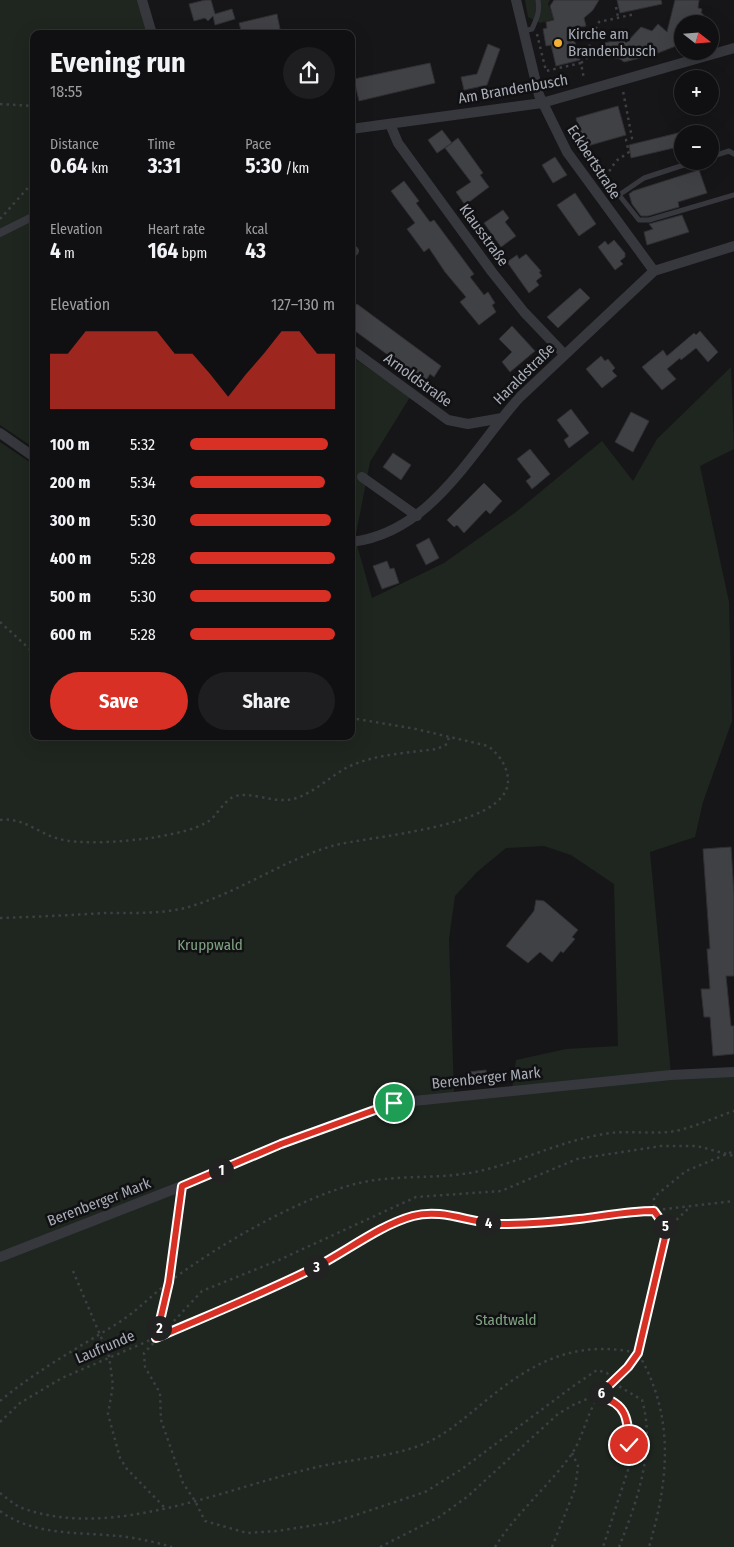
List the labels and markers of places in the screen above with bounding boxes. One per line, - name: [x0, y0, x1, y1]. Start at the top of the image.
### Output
- place label: Kirche am Brandenbusch: [568, 25, 656, 60]
- marker: Kirche am Brandenbusch: [552, 37, 564, 49]
- pin: [373, 1082, 415, 1124]
- pin: 1: [208, 1158, 234, 1182]
- pin: 4: [476, 1210, 500, 1236]
- pin: 5: [652, 1214, 678, 1238]
- pin: 3: [304, 1254, 328, 1280]
- pin: 2: [146, 1316, 172, 1340]
- pin: 6: [588, 1380, 614, 1406]
- pin: [608, 1424, 650, 1466]

